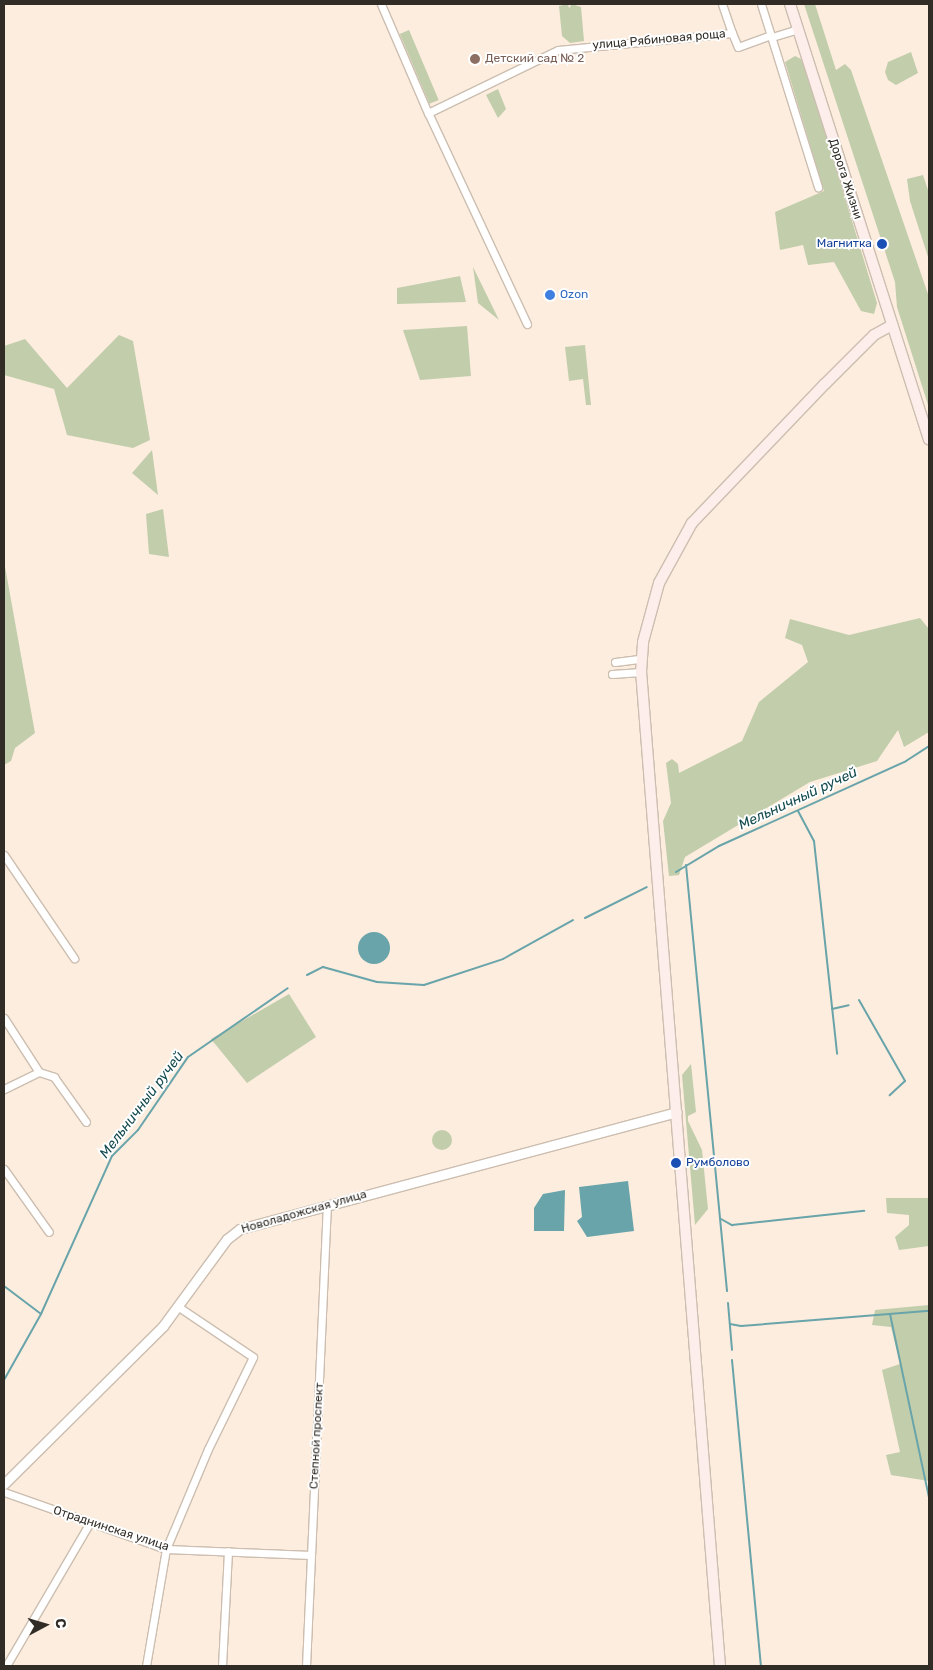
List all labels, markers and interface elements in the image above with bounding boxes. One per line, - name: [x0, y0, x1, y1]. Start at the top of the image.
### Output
- street label: улица Рябиновая роща: [592, 27, 726, 53]
- place label: Детский сад № 2: [485, 52, 584, 66]
- marker: Детский сад № 2: [469, 53, 481, 65]
- street label: Дорога Жизни: [825, 137, 865, 221]
- place label: Магнитка: [817, 237, 872, 251]
- marker: Магнитка: [876, 238, 888, 250]
- place label: Ozon: [560, 288, 588, 302]
- marker: Ozon: [544, 289, 556, 301]
- water label: Мельничный ручей: [736, 764, 860, 834]
- water label: Мельничный ручей: [96, 1048, 188, 1162]
- place label: Румболово: [686, 1156, 750, 1170]
- marker: Румболово: [670, 1157, 682, 1169]
- street label: Новоладожская улица: [240, 1187, 368, 1237]
- street label: Степной проспект: [307, 1382, 327, 1490]
- street label: Отраднинская улица: [51, 1503, 171, 1555]
- north arrow: [20, 1600, 70, 1650]
- text: С: [51, 1618, 69, 1629]

